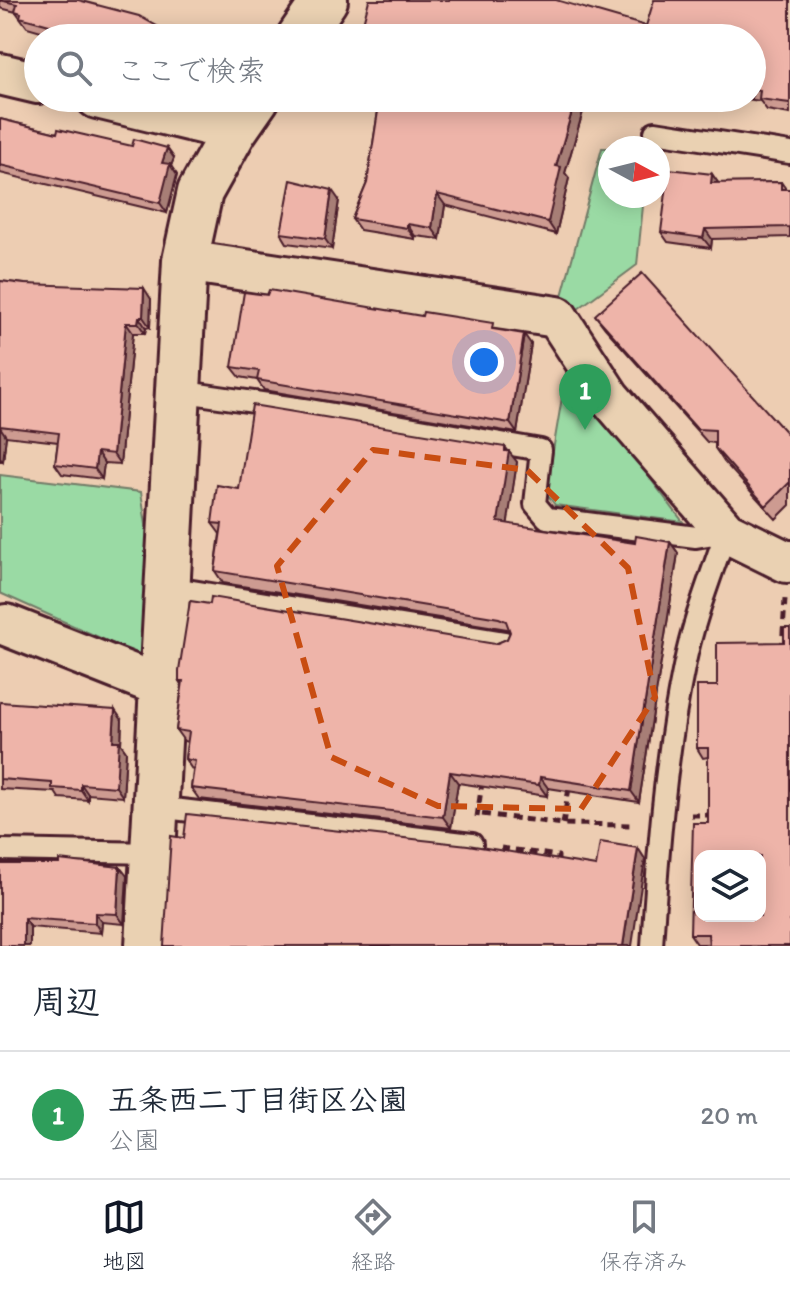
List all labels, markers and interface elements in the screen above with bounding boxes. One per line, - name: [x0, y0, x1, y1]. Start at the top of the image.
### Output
- search box: [24, 24, 766, 112]
- icon: search: [52, 46, 96, 90]
- text: ここで検索: [116, 52, 266, 89]
- north arrow: [598, 136, 670, 208]
- your location: [464, 342, 504, 382]
- pin: 1: [559, 364, 611, 430]
- map controls: [694, 850, 766, 922]
- button: layers: [694, 850, 766, 922]
- text: 周辺: [32, 981, 100, 1022]
- text: 五条西二丁目街区公園: [108, 1081, 408, 1118]
- text: 1: [52, 1099, 64, 1131]
- text: 20 m: [701, 1099, 758, 1131]
- text: 公園: [108, 1124, 160, 1156]
- tab: 地図: [102, 1195, 146, 1275]
- tab: 経路: [351, 1195, 395, 1275]
- tab: 保存済み: [600, 1195, 688, 1275]

